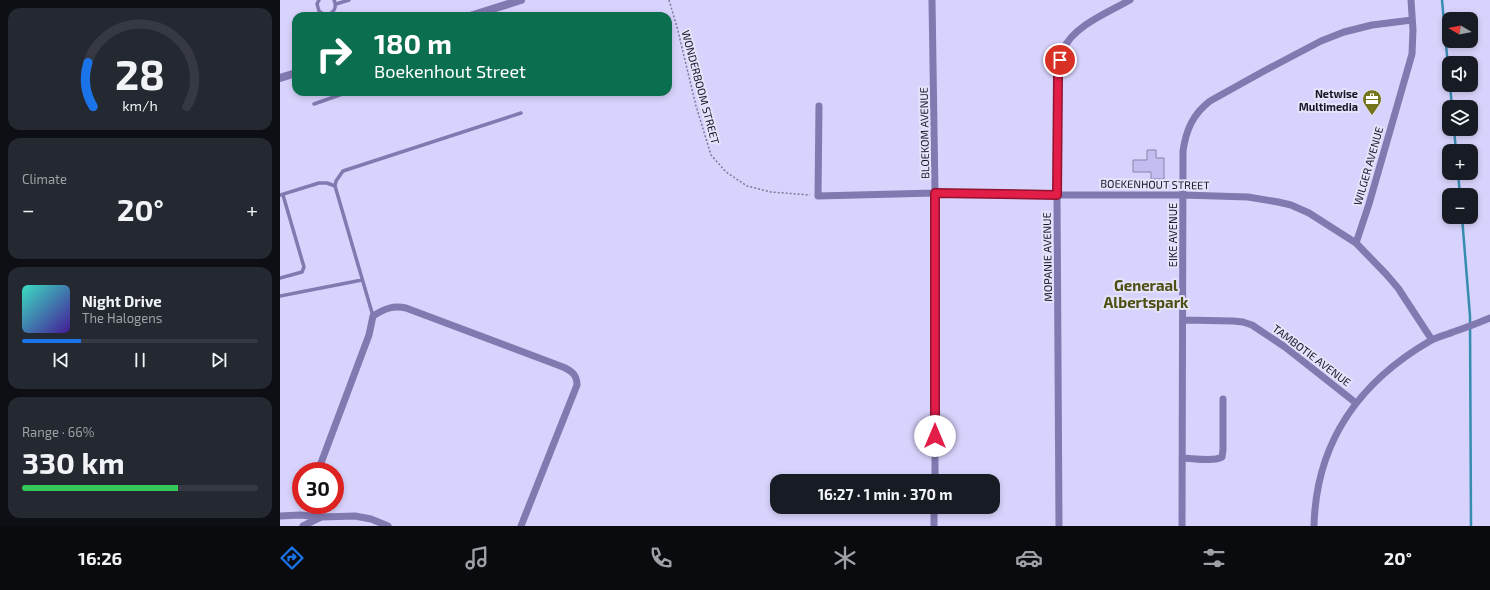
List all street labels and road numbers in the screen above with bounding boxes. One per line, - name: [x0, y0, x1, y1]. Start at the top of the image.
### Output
- street label: WONDERBOOM STREET: [680, 29, 723, 146]
- street label: BLOEKOM AVENUE: [917, 87, 931, 179]
- street label: WILGER AVENUE: [1351, 125, 1385, 207]
- street label: BOEKENHOUT STREET: [1100, 177, 1210, 191]
- street label: EIKE AVENUE: [1166, 203, 1179, 267]
- street label: MOPANIE AVENUE: [1040, 212, 1054, 302]
- street label: TAMBOTIE AVENUE: [1270, 321, 1354, 389]

